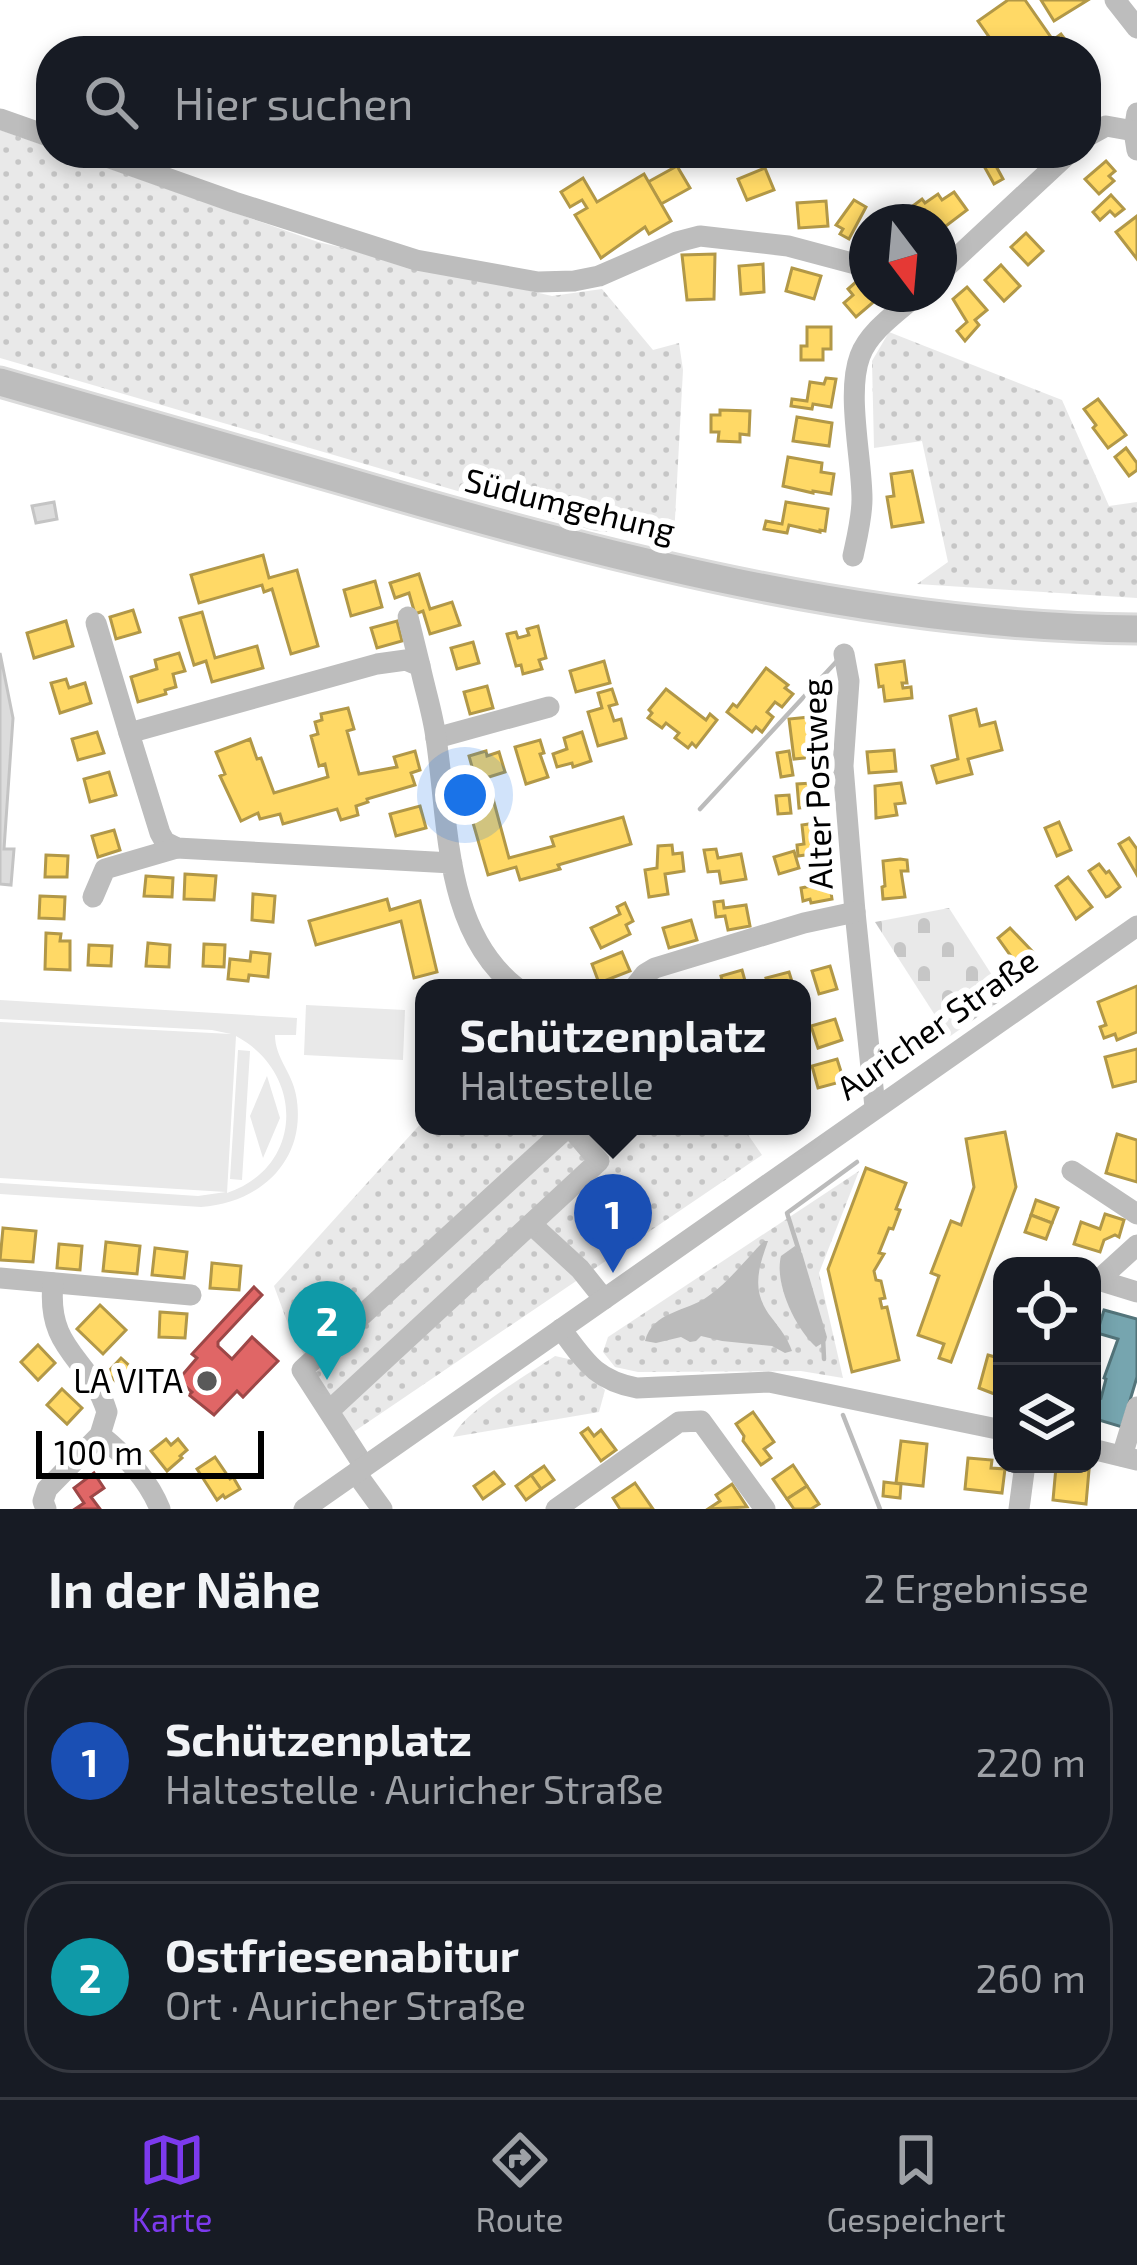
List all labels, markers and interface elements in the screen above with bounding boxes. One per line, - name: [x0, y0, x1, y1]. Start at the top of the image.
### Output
- search box: [36, 36, 1101, 168]
- icon: search: [78, 69, 144, 135]
- text: Hier suchen: [174, 75, 414, 129]
- north arrow: [849, 204, 957, 312]
- street label: Südumgehung: [461, 459, 680, 550]
- street label: Alter Postweg: [792, 678, 840, 890]
- your location: [435, 765, 495, 825]
- street label: Auricher Straße: [828, 939, 1045, 1107]
- popup: [415, 979, 811, 1135]
- text: Schützenplatz: [460, 1007, 766, 1061]
- text: Haltestelle: [460, 1061, 654, 1108]
- pin: 1: [574, 1174, 652, 1273]
- map controls: [993, 1257, 1101, 1473]
- button: locate: [993, 1257, 1101, 1365]
- pin: 2: [288, 1281, 366, 1380]
- place label: LA VITA: [73, 1360, 183, 1400]
- button: layers: [993, 1365, 1101, 1473]
- marker: LA VITA: [194, 1368, 220, 1394]
- scale bar: [36, 1425, 264, 1478]
- text: 100 m: [54, 1432, 143, 1472]
- text: In der Nähe: [48, 1557, 321, 1618]
- text: 2 Ergebnisse: [863, 1564, 1089, 1611]
- text: Schützenplatz: [165, 1711, 472, 1765]
- text: 1: [82, 1738, 98, 1785]
- text: 220 m: [976, 1738, 1086, 1785]
- text: Haltestelle · Auricher Straße: [165, 1765, 664, 1812]
- text: Ostfriesenabitur: [165, 1927, 519, 1981]
- text: 2: [79, 1954, 101, 2001]
- text: 260 m: [975, 1954, 1086, 2001]
- text: Ort · Auricher Straße: [165, 1981, 526, 2028]
- tab: Karte: [131, 2127, 213, 2239]
- tab: Route: [475, 2127, 564, 2239]
- tab: Gespeichert: [826, 2127, 1006, 2239]

